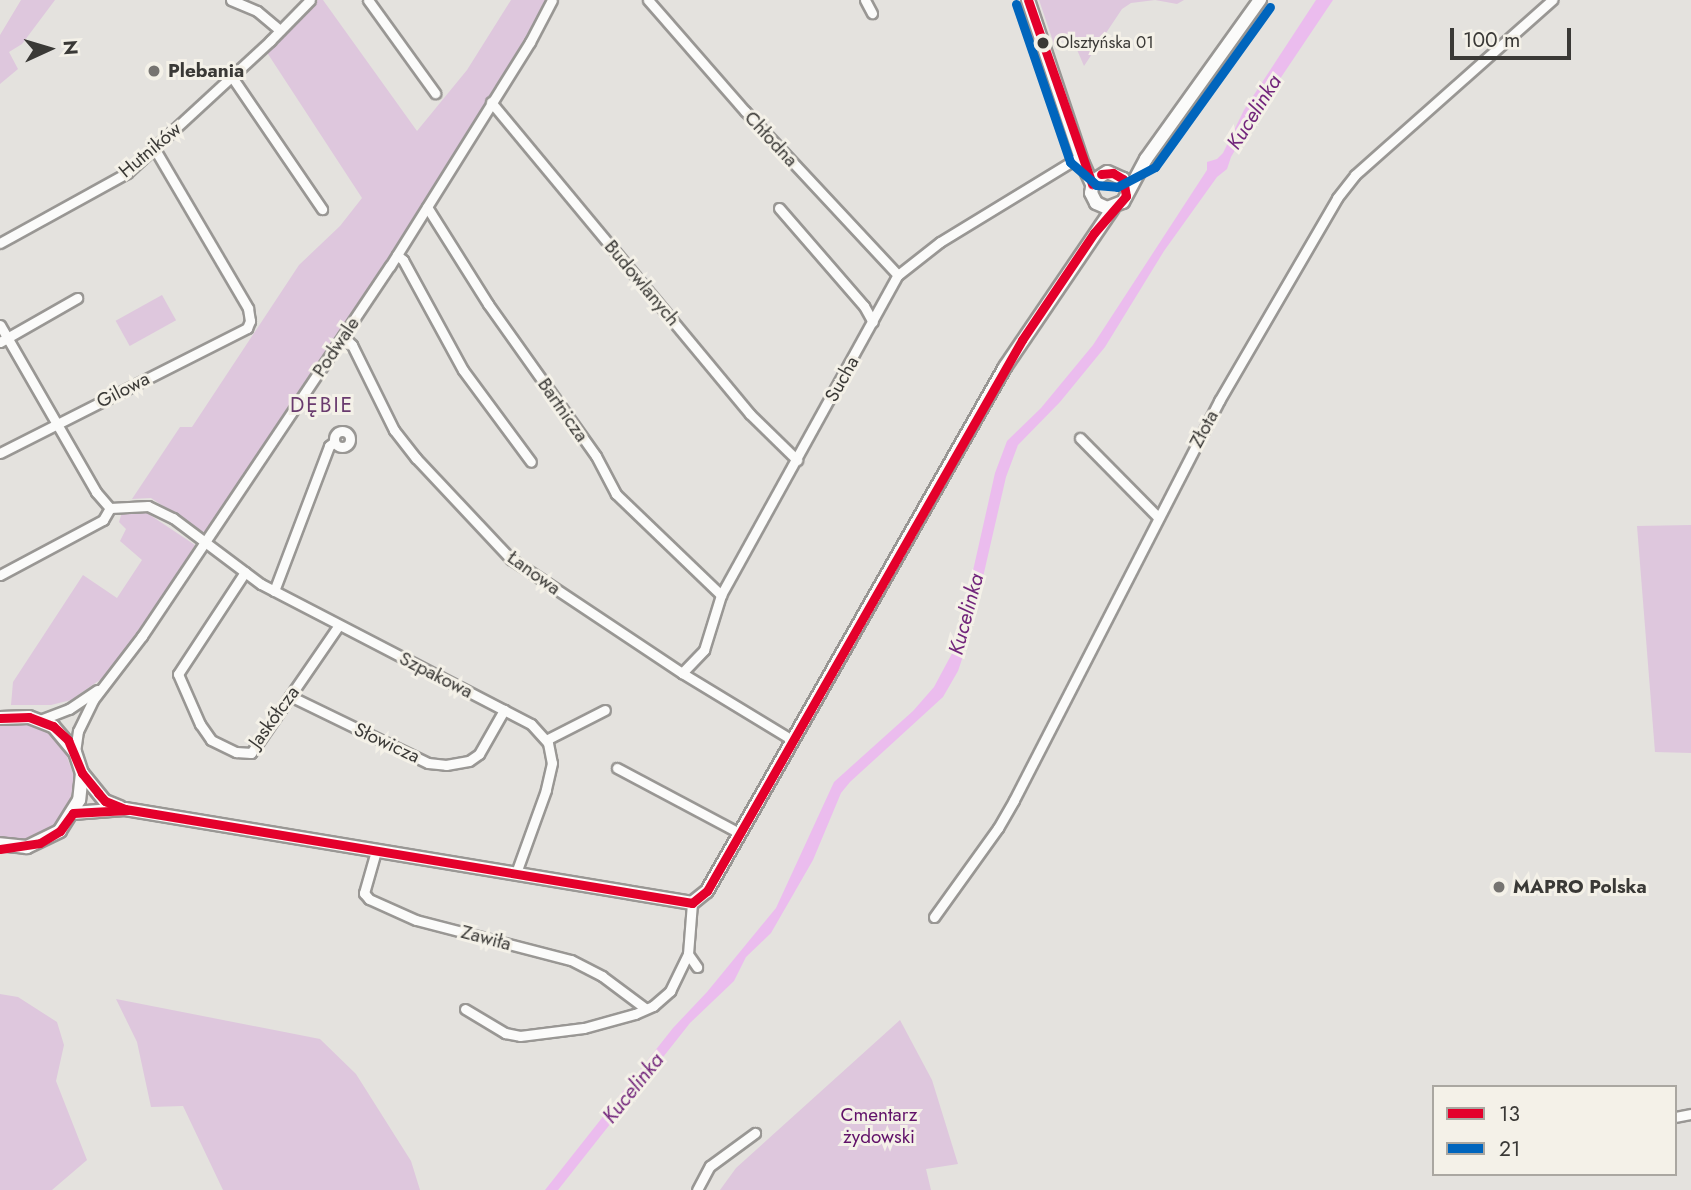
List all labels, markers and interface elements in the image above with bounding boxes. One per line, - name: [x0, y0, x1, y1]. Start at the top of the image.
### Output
- north arrow: [14, 14, 84, 84]
- scale bar: [1453, 14, 1574, 58]
- text: 100 m: [1463, 25, 1520, 55]
- place label: Olsztyńska 01: [1056, 33, 1154, 53]
- marker: Olsztyńska 01: [1036, 36, 1050, 50]
- text: N: [56, 39, 84, 56]
- place label: Plebania: [168, 60, 244, 82]
- marker: Plebania: [146, 63, 162, 79]
- water label: Kucelinka: [1221, 70, 1287, 154]
- street label: Chłodna: [740, 106, 802, 172]
- street label: Hutników: [114, 117, 186, 183]
- street label: Budowlanych: [600, 235, 684, 331]
- street label: Podwale: [308, 313, 364, 381]
- street label: Sucha: [820, 352, 864, 406]
- street label: Gilowa: [93, 367, 153, 413]
- street label: Bartnicza: [533, 374, 593, 446]
- district label: DĘBIE: [291, 392, 353, 418]
- street label: Złota: [1185, 407, 1223, 451]
- street label: Łanowa: [503, 546, 565, 600]
- water label: Kucelinka: [943, 571, 989, 657]
- street label: Szpakowa: [395, 647, 477, 703]
- street label: Jaskółcza: [244, 682, 304, 752]
- street label: Słowicza: [351, 718, 423, 768]
- place label: MAPRO Polska: [1513, 876, 1647, 898]
- marker: MAPRO Polska: [1491, 879, 1507, 895]
- street label: Zawiła: [459, 920, 513, 956]
- water label: Kucelinka: [597, 1048, 669, 1128]
- legend: [1432, 1085, 1677, 1176]
- text: 13: [1499, 1099, 1520, 1129]
- park label: Cmentarz żydowski: [840, 1104, 918, 1148]
- text: 21: [1499, 1134, 1520, 1164]

